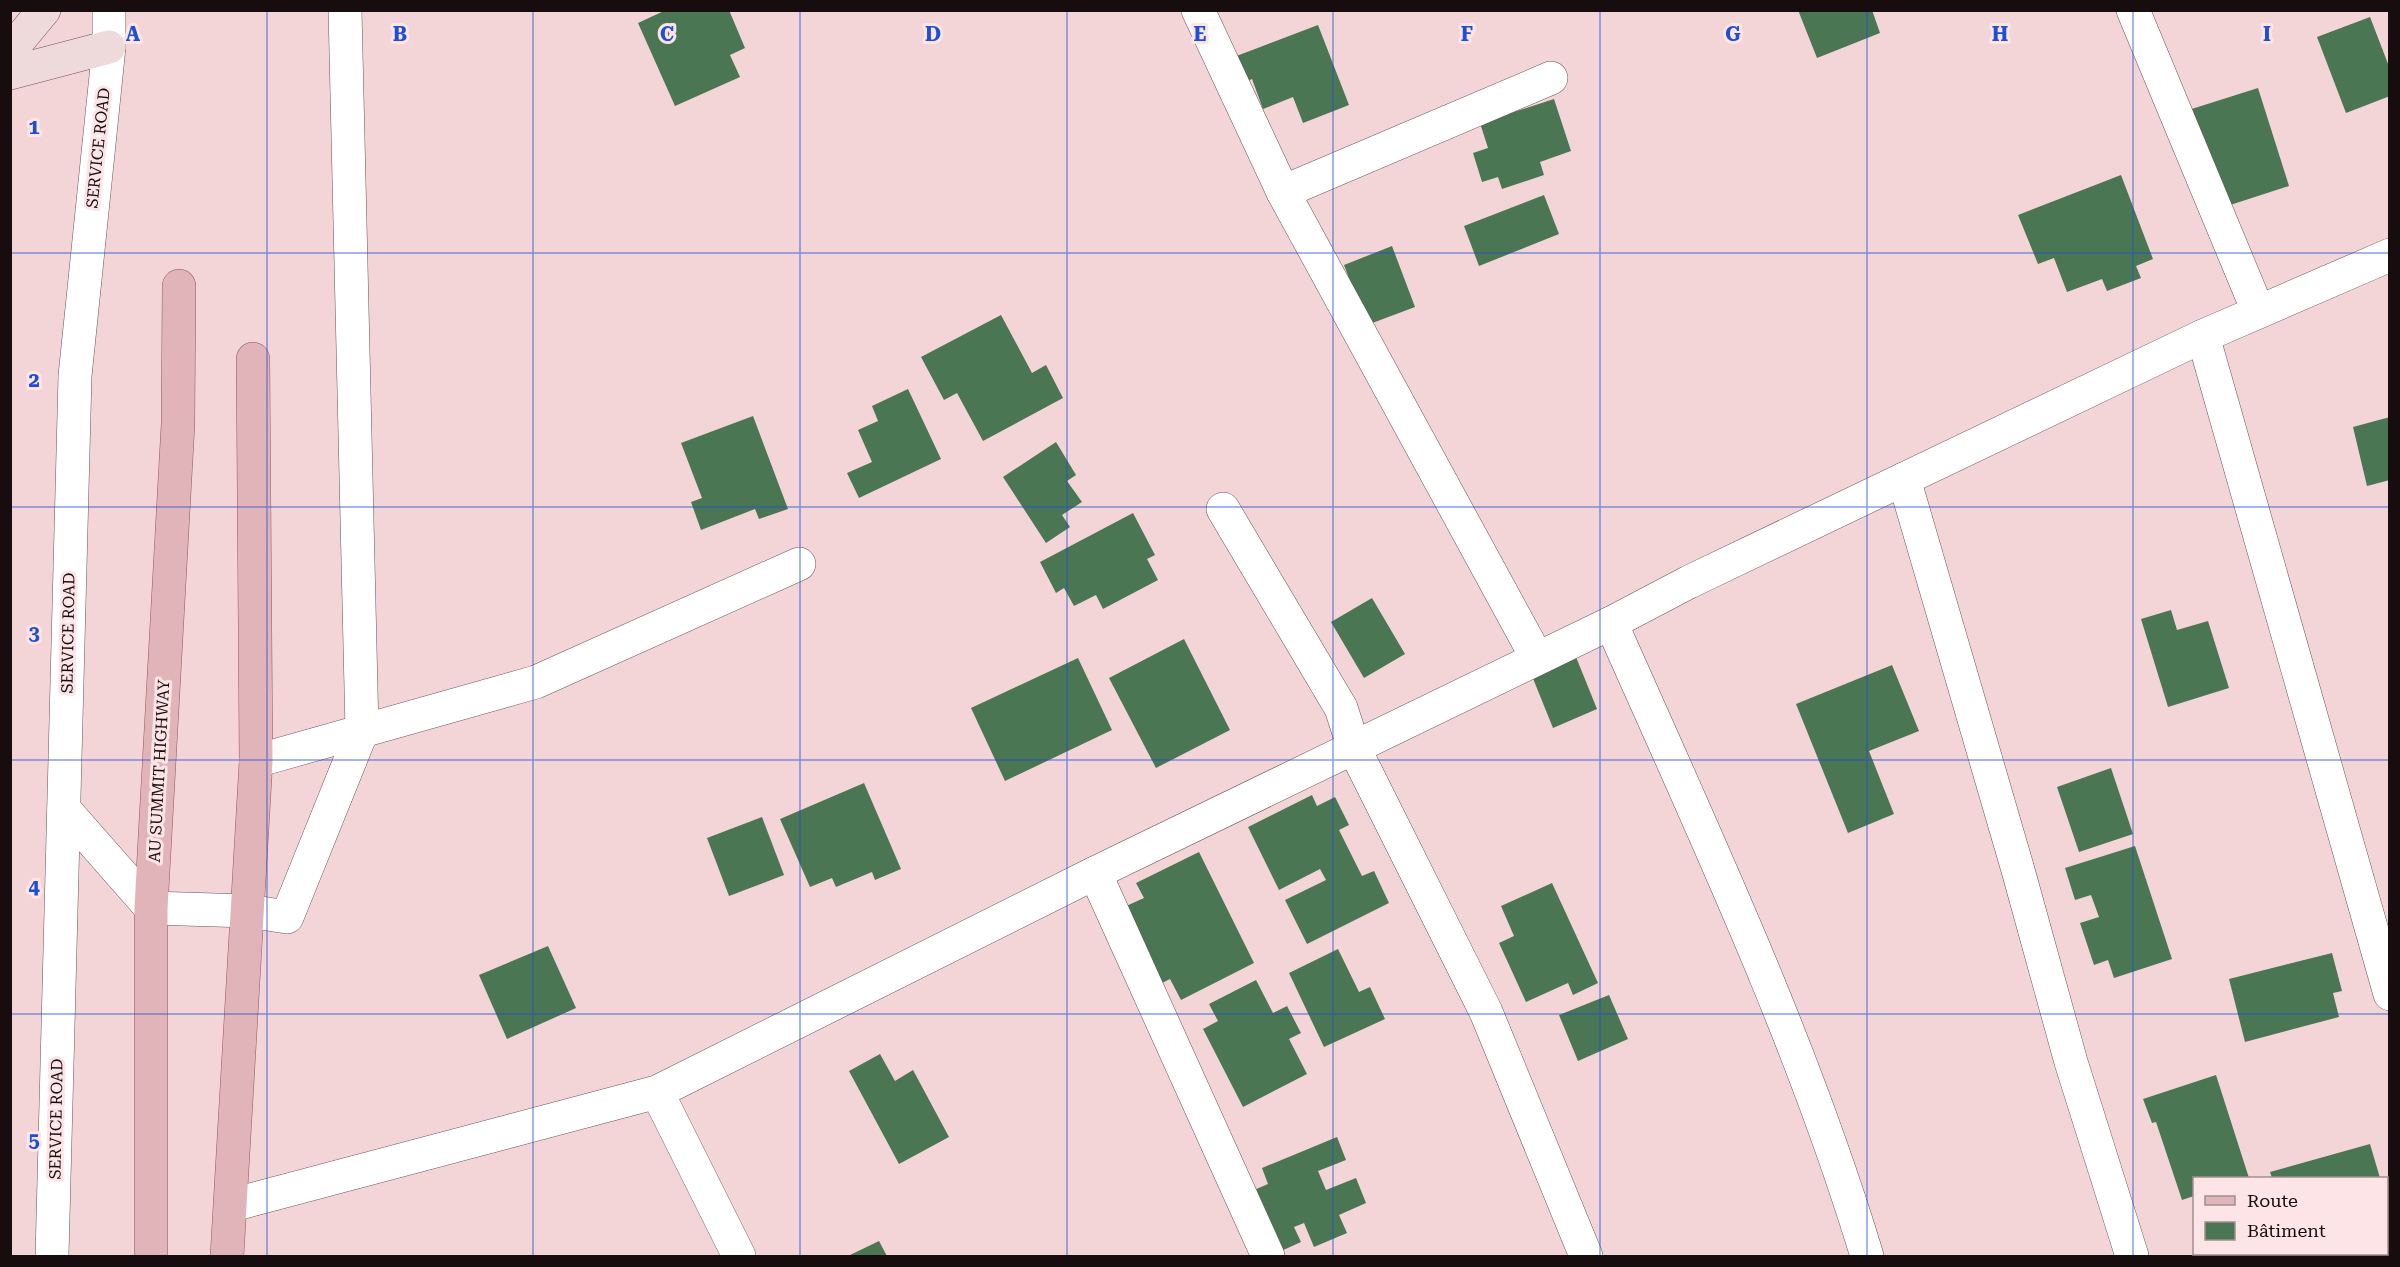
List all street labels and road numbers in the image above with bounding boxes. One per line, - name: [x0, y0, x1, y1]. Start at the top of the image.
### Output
- street label: SERVICE ROAD: [82, 87, 114, 209]
- street label: SERVICE ROAD: [57, 572, 79, 694]
- street label: AU SUMMIT HIGHWAY: [145, 679, 173, 863]
- street label: SERVICE ROAD: [45, 1058, 67, 1180]

